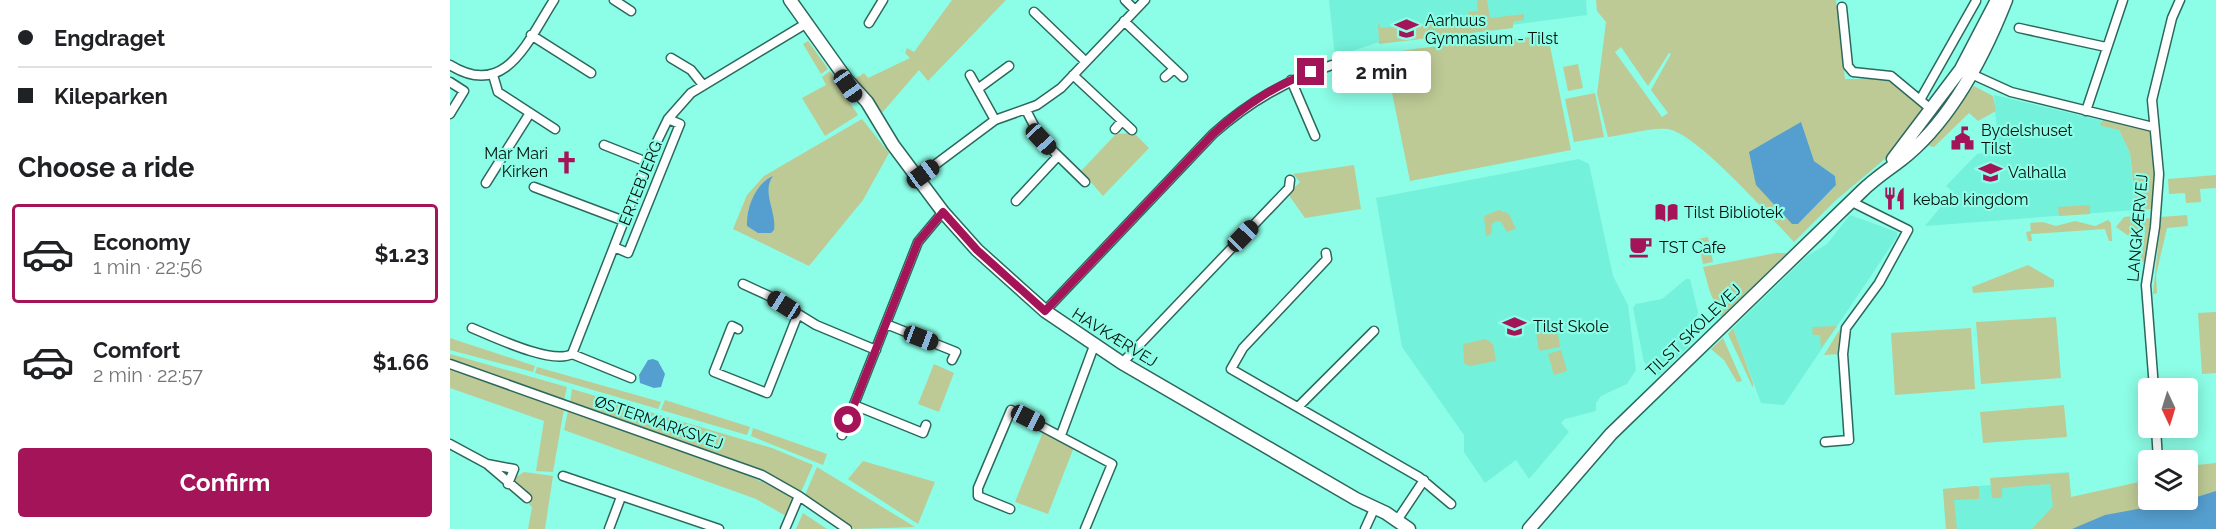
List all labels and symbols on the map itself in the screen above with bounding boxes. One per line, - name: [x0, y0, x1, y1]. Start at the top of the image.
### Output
- place label: Aarhuus Gymnasium - Tilst: [1425, 11, 1559, 48]
- school or university icon: Aarhuus Gymnasium - Tilst: [1394, 16, 1420, 42]
- callout: 2 min: [1332, 51, 1431, 93]
- route end: [1297, 58, 1324, 85]
- car: [830, 66, 866, 106]
- car: [1022, 120, 1060, 158]
- place label: Bydelshuset Tilst: [1981, 121, 2073, 158]
- public building icon: Bydelshuset Tilst: [1950, 126, 1976, 152]
- street label: ERTEBJERG: [615, 138, 666, 228]
- place label: Mar Mari Kirken: [484, 144, 548, 181]
- church icon: Mar Mari Kirken: [553, 149, 579, 175]
- car: [903, 156, 943, 192]
- school or university icon: Valhalla: [1977, 159, 2003, 185]
- place label: Valhalla: [2008, 163, 2067, 182]
- street label: LANGKÆRVEJ: [2123, 173, 2152, 283]
- restaurant icon: kebab kingdom: [1882, 186, 1908, 212]
- place label: kebab kingdom: [1913, 190, 2028, 209]
- library icon: Tilst Bibliotek: [1653, 199, 1679, 225]
- place label: Tilst Bibliotek: [1684, 203, 1784, 222]
- car: [1224, 217, 1262, 255]
- cafe icon: TST Cafe: [1628, 234, 1654, 260]
- place label: TST Cafe: [1659, 238, 1726, 257]
- street label: TILST SKOLEVEJ: [1642, 280, 1745, 381]
- car: [764, 288, 804, 322]
- street label: HAVKÆRVEJ: [1069, 304, 1161, 371]
- school or university icon: Tilst Skole: [1502, 313, 1528, 339]
- place label: Tilst Skole: [1533, 317, 1609, 336]
- car: [901, 323, 941, 353]
- north arrow: [2138, 378, 2198, 438]
- street label: ØSTERMARKSVEJ: [592, 392, 726, 453]
- car: [1008, 402, 1048, 434]
- route start: [834, 406, 861, 433]

